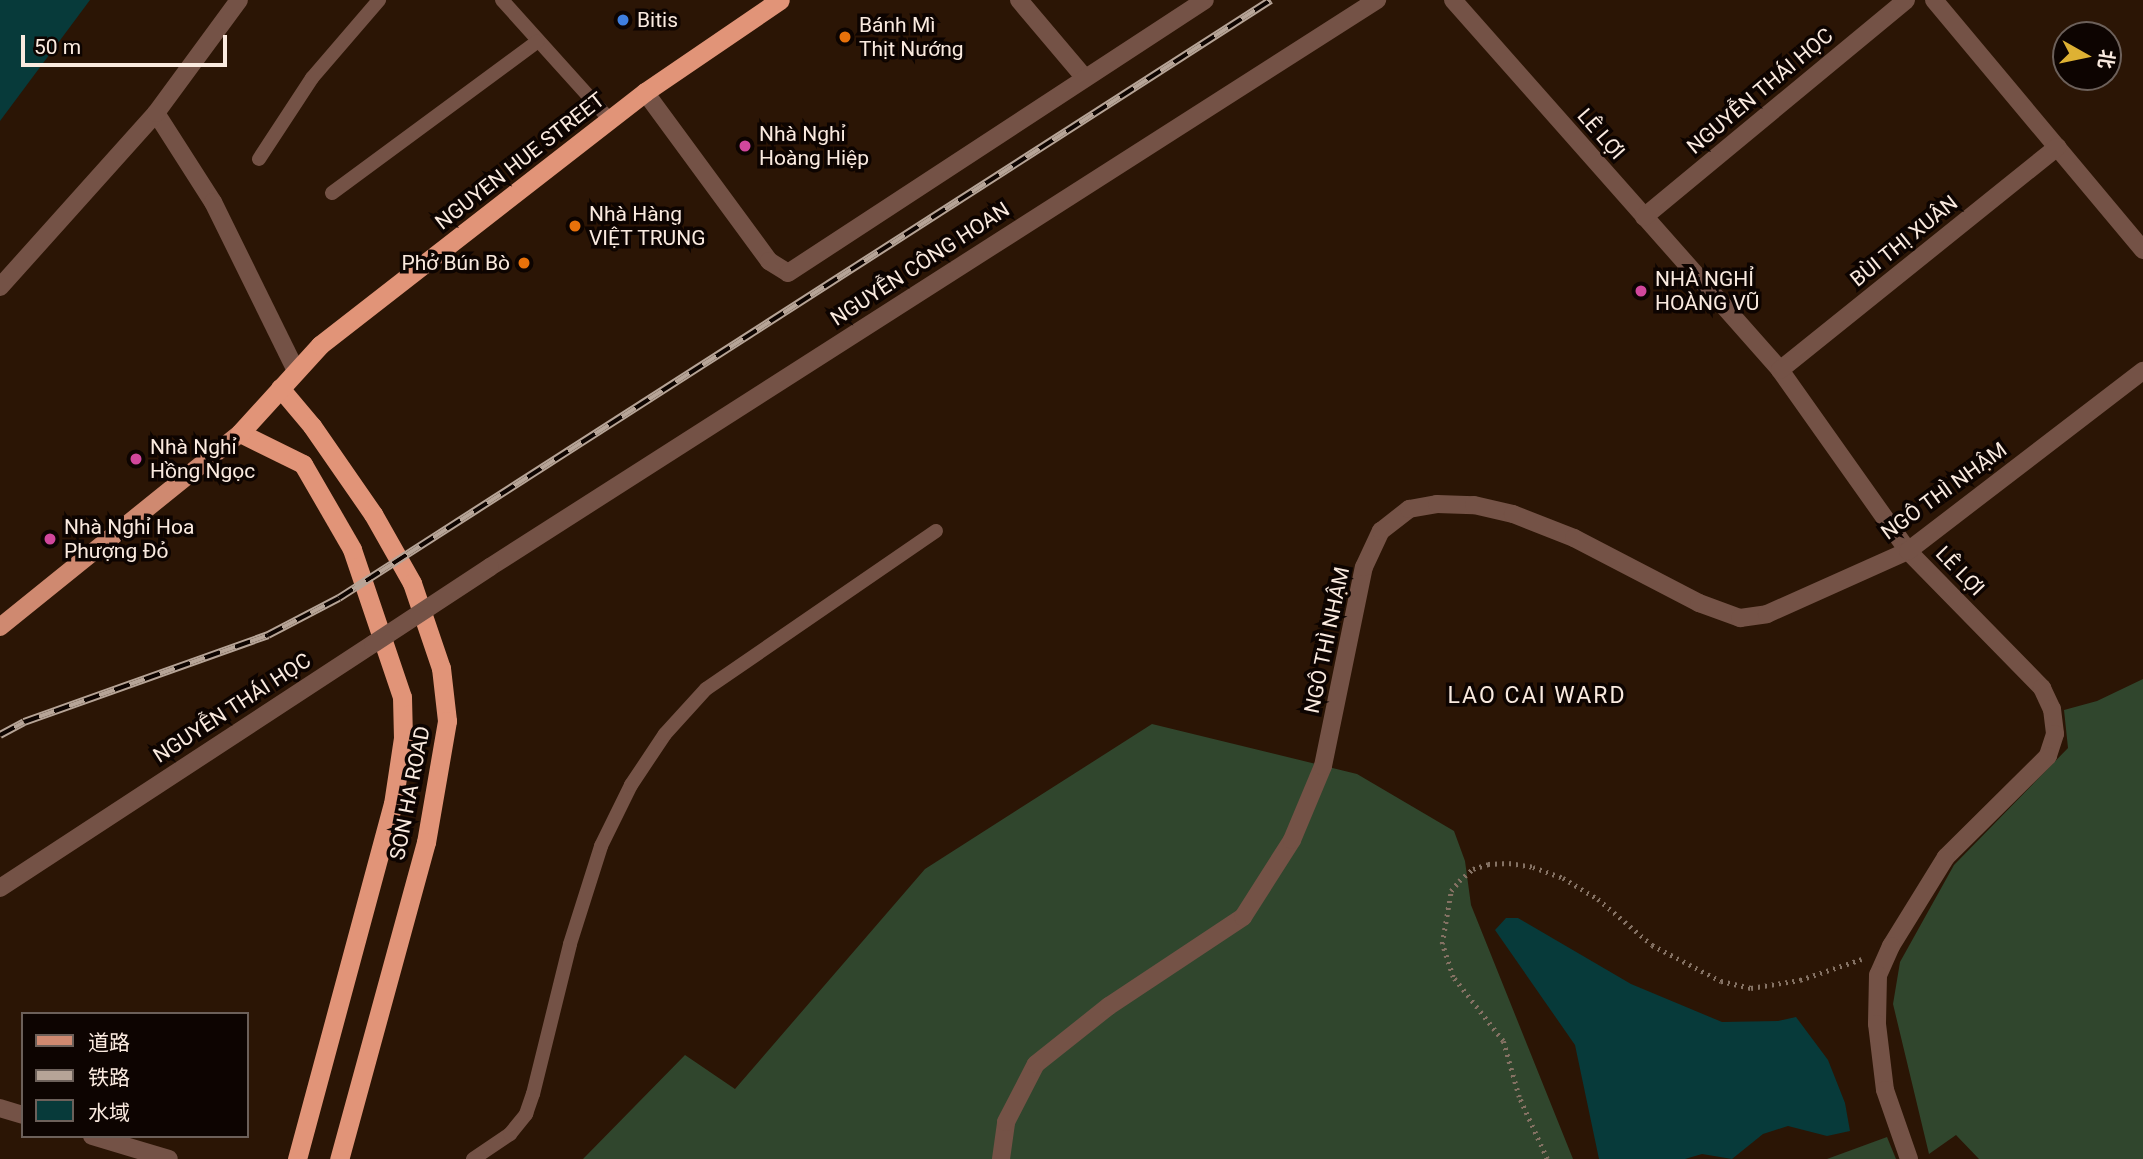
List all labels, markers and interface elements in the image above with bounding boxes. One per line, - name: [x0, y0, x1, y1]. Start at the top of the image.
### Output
- place label: Bitis: [637, 7, 678, 33]
- marker: Bitis: [615, 12, 631, 28]
- place label: Bánh Mì Thịt Nướng: [859, 12, 964, 62]
- scale bar: [24, 21, 231, 65]
- north arrow: [2052, 21, 2122, 91]
- street label: NGUYỄN THÁI HỌC: [1682, 23, 1838, 159]
- marker: Bánh Mì Thịt Nướng: [837, 29, 853, 45]
- text: 50 m: [34, 35, 81, 59]
- text: 北: [2093, 48, 2119, 70]
- street label: NGUYEN HUE STREET: [430, 87, 610, 235]
- street label: LÊ LỢI: [1572, 103, 1630, 165]
- place label: Nhà Nghỉ Hoàng Hiệp: [759, 121, 869, 171]
- marker: Nhà Nghỉ Hoàng Hiệp: [737, 138, 753, 154]
- street label: BÙI THỊ XUÂN: [1845, 190, 1963, 292]
- street label: NGUYỄN CÔNG HOAN: [826, 197, 1014, 331]
- place label: Nhà Hàng VIỆT TRUNG: [589, 201, 706, 251]
- marker: Nhà Hàng VIỆT TRUNG: [567, 218, 583, 234]
- place label: Phở Bún Bò: [401, 250, 510, 276]
- marker: Phở Bún Bò: [516, 255, 532, 271]
- place label: NHÀ NGHỈ HOÀNG VŨ: [1655, 266, 1759, 316]
- marker: NHÀ NGHỈ HOÀNG VŨ: [1633, 283, 1649, 299]
- place label: Nhà Nghỉ Hồng Ngọc: [150, 434, 255, 484]
- street label: NGÔ THÌ NHẬM: [1876, 437, 2012, 545]
- marker: Nhà Nghỉ Hồng Ngọc: [128, 451, 144, 467]
- place label: Nhà Nghỉ Hoa Phượng Đỏ: [64, 514, 194, 564]
- marker: Nhà Nghỉ Hoa Phượng Đỏ: [42, 531, 58, 547]
- street label: LÊ LỢI: [1930, 541, 1990, 601]
- street label: NGÔ THÌ NHẬM: [1299, 564, 1355, 716]
- street label: NGUYỄN THÁI HỌC: [148, 648, 316, 768]
- district label: LAO CAI WARD: [1449, 682, 1625, 710]
- street label: SON HA ROAD: [385, 724, 435, 862]
- legend: [21, 1012, 248, 1138]
- text: 道路: [88, 1031, 130, 1055]
- text: 铁路: [88, 1066, 130, 1090]
- text: 水域: [88, 1101, 130, 1125]

